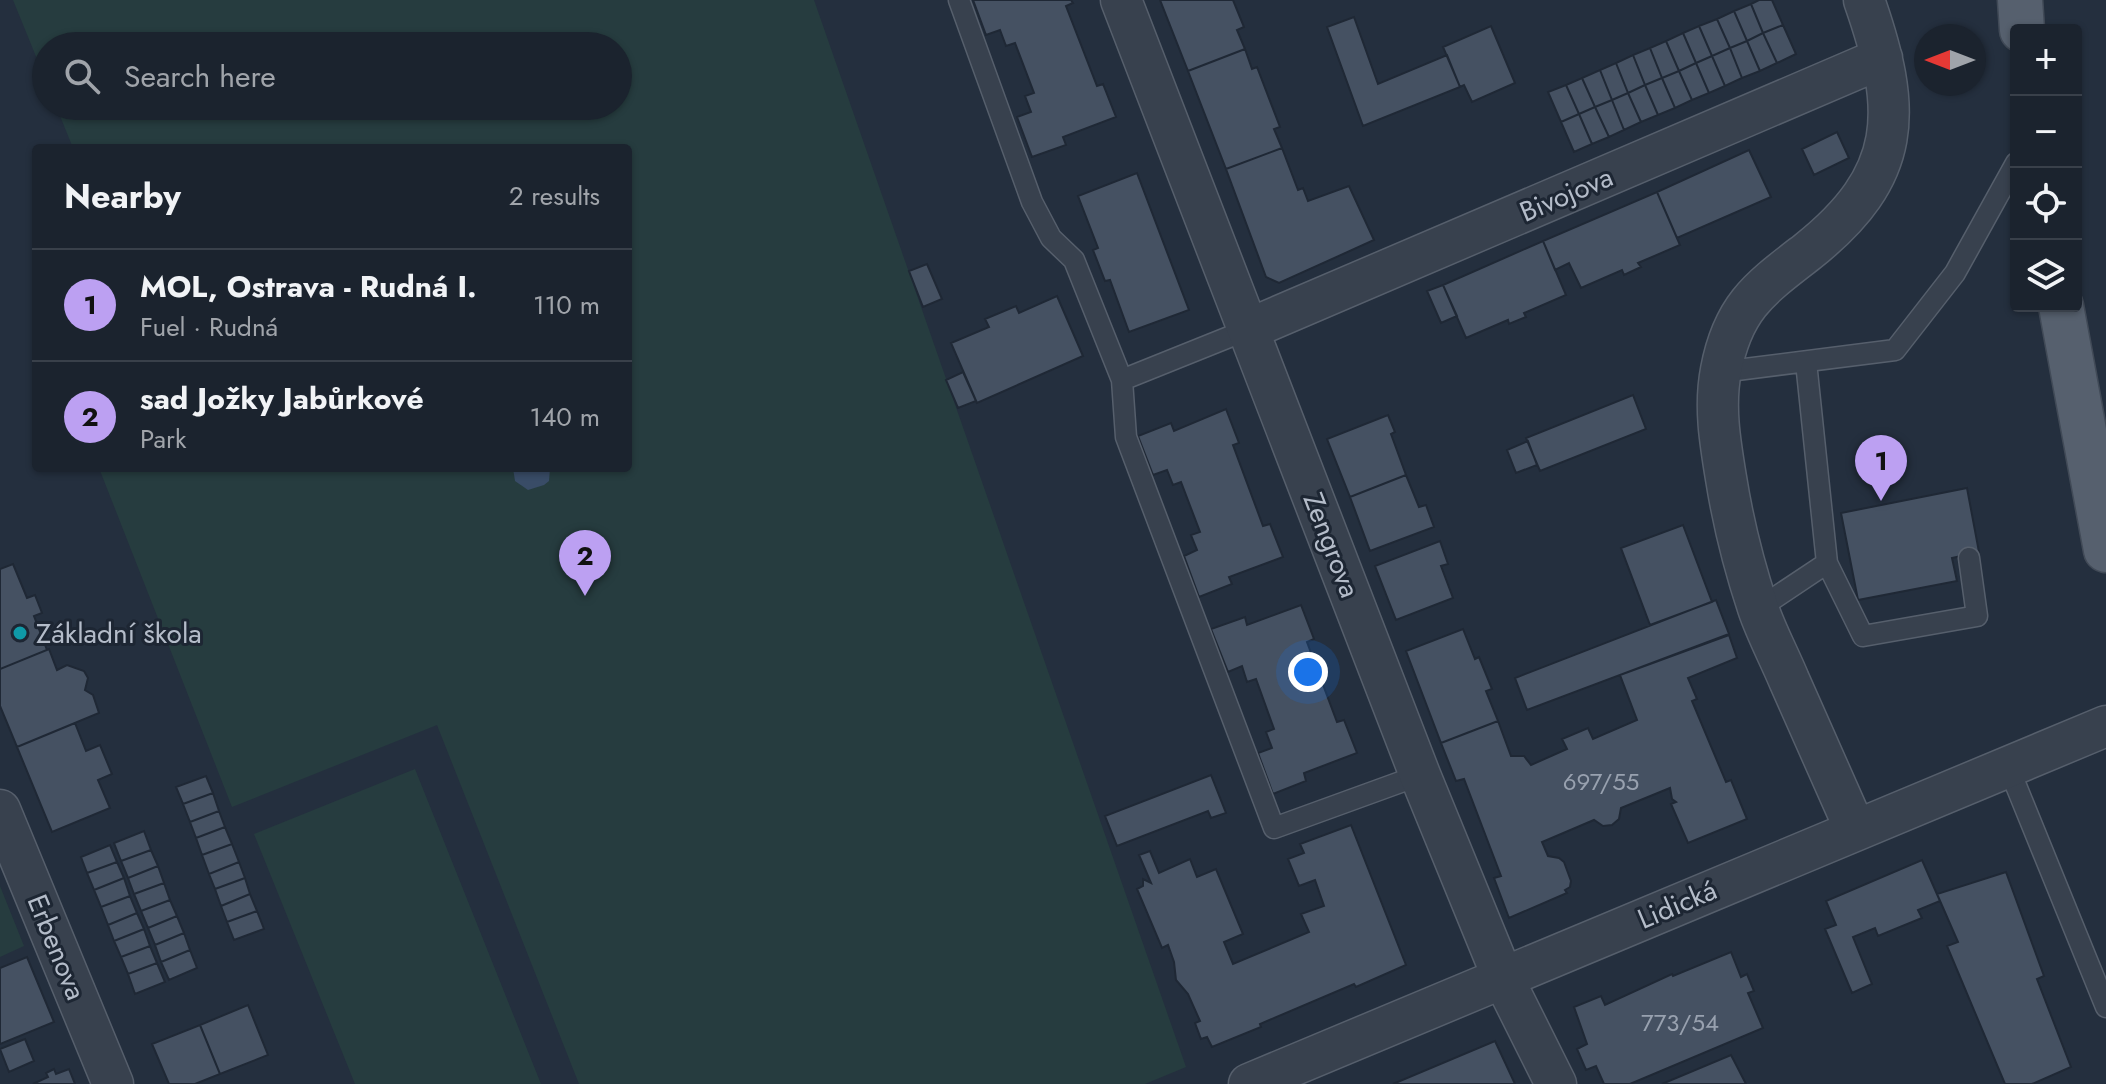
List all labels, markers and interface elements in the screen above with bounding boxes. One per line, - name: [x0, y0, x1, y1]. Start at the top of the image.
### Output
- north arrow: [1914, 24, 1986, 96]
- map controls: [2010, 24, 2082, 312]
- button: +: [2010, 24, 2082, 96]
- search box: [32, 32, 632, 120]
- icon: search: [60, 54, 104, 98]
- text: Search here: [124, 55, 276, 98]
- button: −: [2010, 96, 2082, 168]
- street label: Bivojova: [1513, 156, 1619, 232]
- button: locate: [2010, 168, 2082, 240]
- text: Nearby: [64, 172, 181, 221]
- text: 2 results: [509, 177, 600, 215]
- button: layers: [2010, 240, 2082, 312]
- text: MOL, Ostrava - Rudná I.: [140, 265, 477, 308]
- text: 1: [83, 286, 97, 324]
- text: 110 m: [533, 286, 600, 324]
- text: Fuel · Rudná: [140, 308, 278, 346]
- text: sad Jožky Jabůrkové: [140, 377, 424, 420]
- text: 2: [81, 398, 99, 436]
- text: 140 m: [529, 398, 600, 436]
- text: Park: [140, 420, 186, 458]
- pin: 1: [1855, 435, 1907, 501]
- street label: Zengrova: [1293, 487, 1370, 604]
- pin: 2: [559, 530, 611, 596]
- place label: Základní škola: [36, 613, 202, 654]
- marker: Základní škola: [11, 624, 29, 642]
- your location: [1288, 652, 1328, 692]
- house number: 697/55: [1563, 764, 1639, 799]
- street label: Lidická: [1631, 869, 1723, 939]
- street label: Erbenova: [17, 888, 96, 1006]
- house number: 773/54: [1641, 1005, 1719, 1040]

